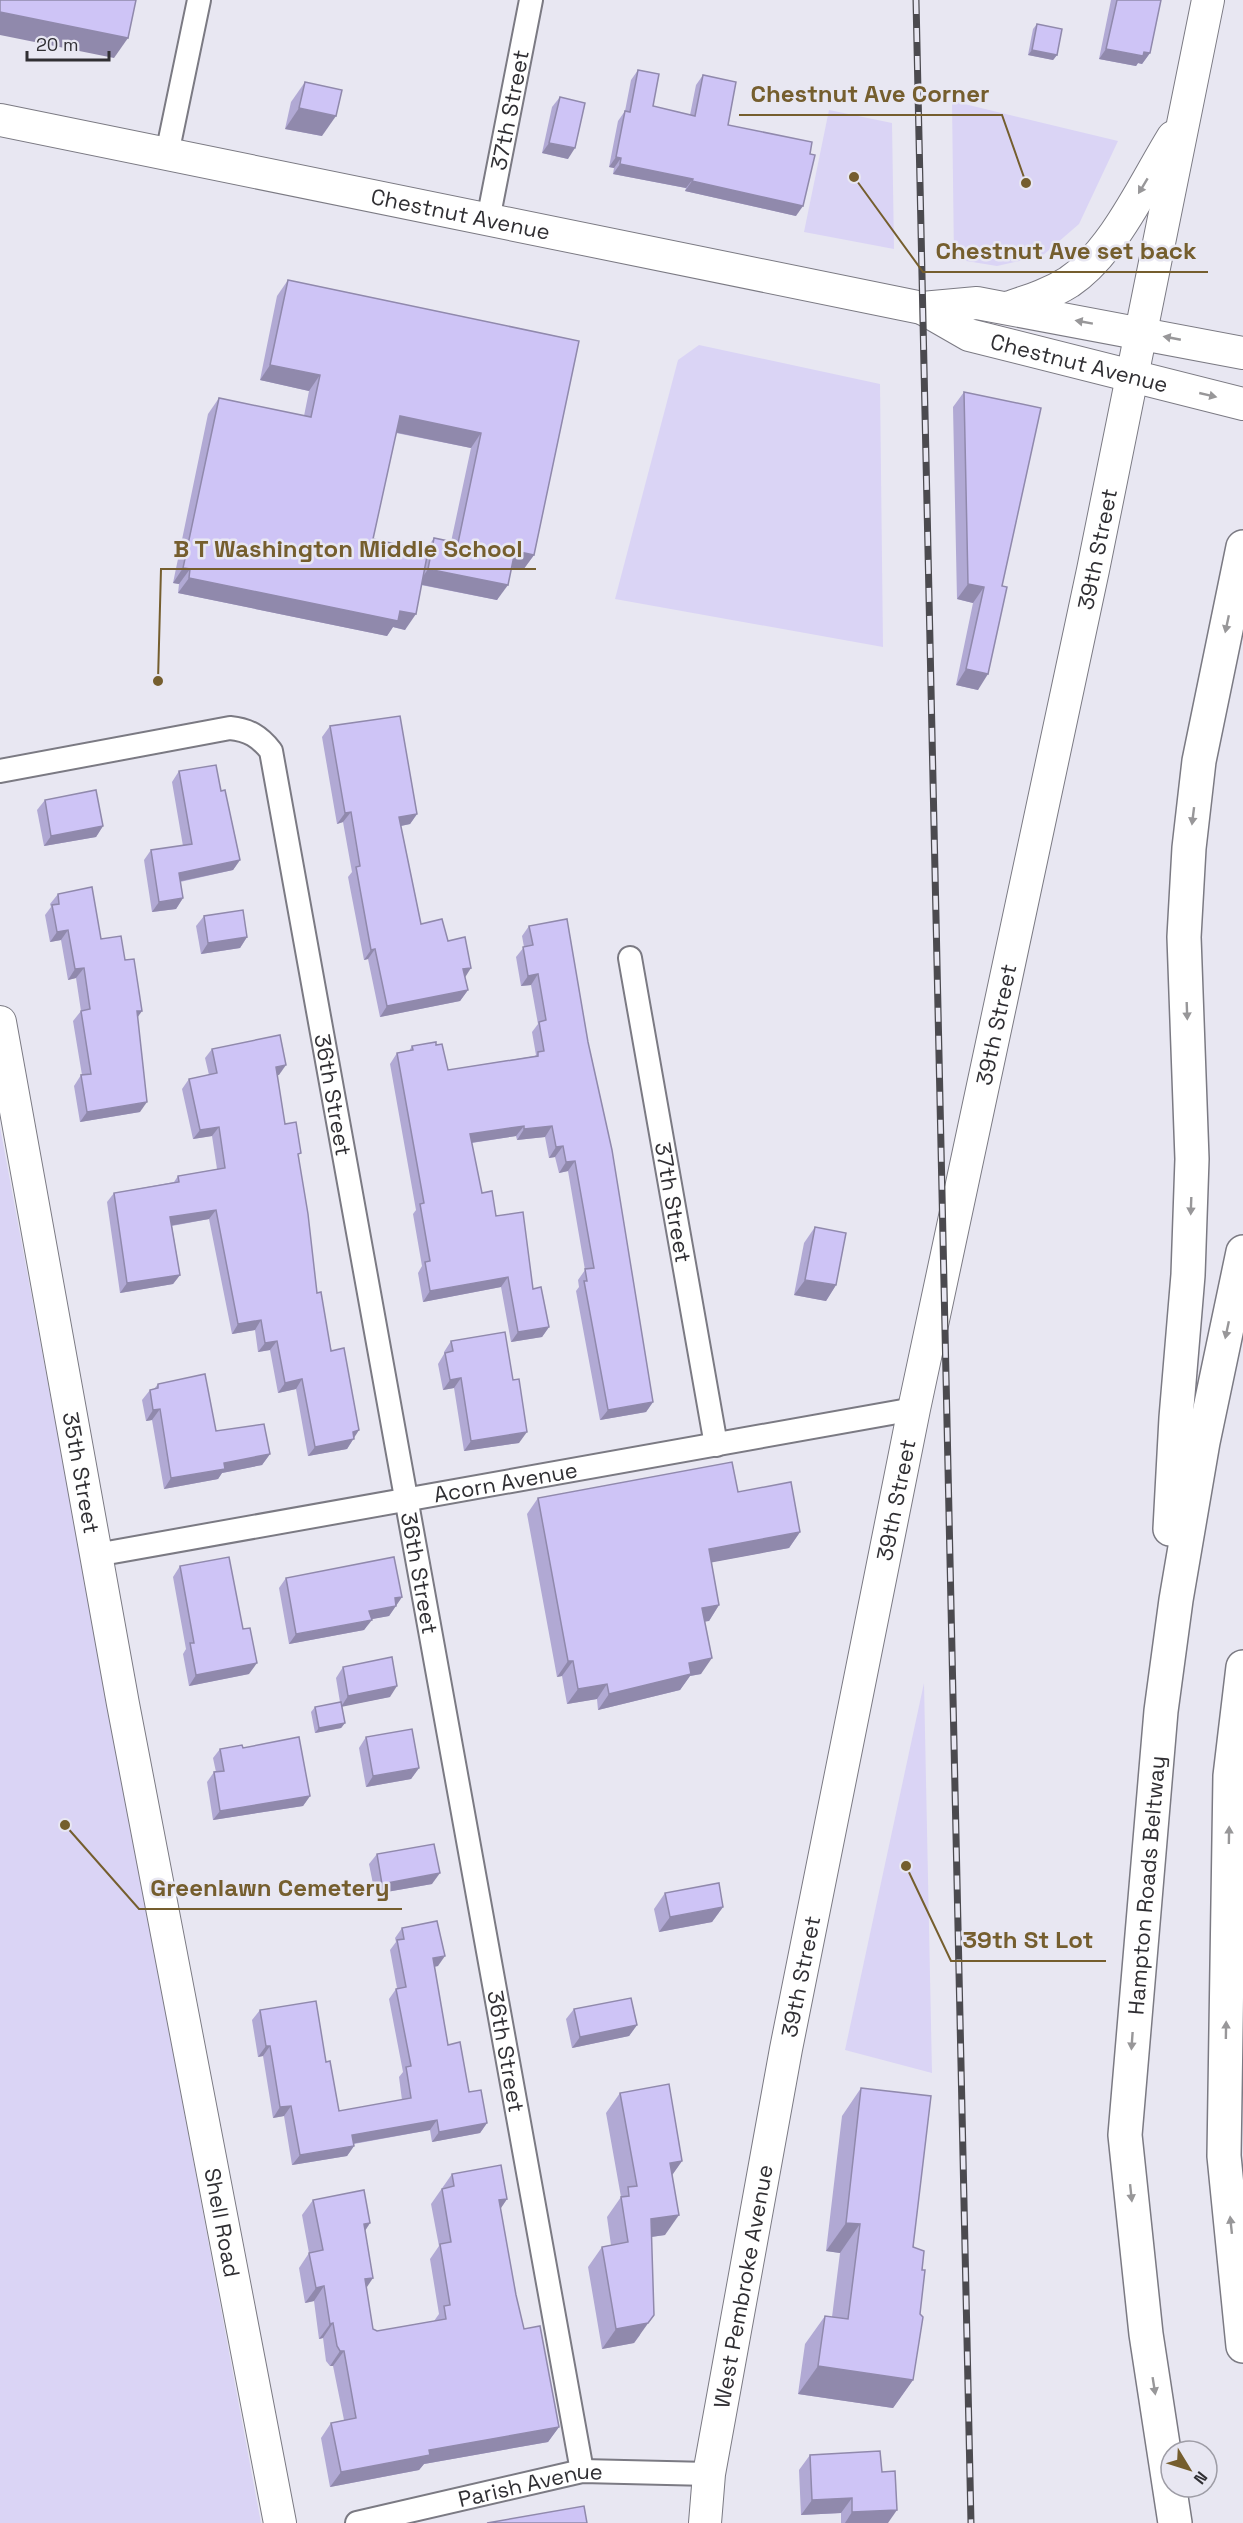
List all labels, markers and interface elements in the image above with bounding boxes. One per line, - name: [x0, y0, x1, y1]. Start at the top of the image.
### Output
- scale bar: [27, 24, 110, 62]
- text: 20 m: [36, 33, 79, 56]
- street label: 37th Street: [484, 47, 535, 173]
- callout: Chestnut Ave Corner: [739, 73, 1002, 115]
- text: Chestnut Ave Corner: [750, 78, 990, 109]
- one-way arrow: [1138, 178, 1149, 194]
- street label: Chestnut Avenue: [369, 182, 553, 246]
- callout: Chestnut Ave set back: [923, 230, 1208, 272]
- text: Chestnut Ave set back: [936, 235, 1197, 266]
- one-way arrow: [1074, 317, 1093, 326]
- street label: Chestnut Avenue: [988, 327, 1171, 399]
- one-way arrow: [1162, 333, 1181, 342]
- one-way arrow: [1199, 391, 1217, 401]
- street label: 39th Street: [1071, 486, 1123, 612]
- callout: B T Washington Middle School: [161, 527, 536, 569]
- text: B T Washington Middle School: [173, 533, 523, 564]
- one-way arrow: [1222, 615, 1231, 634]
- one-way arrow: [1188, 807, 1197, 826]
- street label: 39th Street: [969, 961, 1023, 1088]
- one-way arrow: [1182, 1001, 1191, 1020]
- street label: 36th Street: [308, 1032, 358, 1158]
- street label: 37th Street: [649, 1140, 698, 1265]
- one-way arrow: [1186, 1196, 1195, 1215]
- one-way arrow: [1222, 1321, 1231, 1340]
- street label: 35th Street: [57, 1410, 106, 1536]
- street label: 39th Street: [870, 1437, 922, 1563]
- street label: Acorn Avenue: [431, 1455, 580, 1508]
- street label: 36th Street: [395, 1510, 444, 1636]
- street label: Hampton Roads Beltway: [1121, 1755, 1171, 2016]
- one-way arrow: [1224, 1826, 1234, 1845]
- callout: Greenlawn Cemetery: [139, 1867, 402, 1909]
- text: Greenlawn Cemetery: [150, 1872, 390, 1903]
- street label: 39th Street: [775, 1913, 826, 2040]
- callout: 39th St Lot: [951, 1919, 1106, 1961]
- text: 39th St Lot: [962, 1924, 1094, 1955]
- street label: 36th Street: [481, 1988, 531, 2115]
- one-way arrow: [1221, 2021, 1231, 2040]
- one-way arrow: [1127, 2032, 1137, 2051]
- street label: West Pembroke Avenue: [707, 2162, 779, 2410]
- street label: Shell Road: [198, 2166, 247, 2279]
- one-way arrow: [1126, 2183, 1136, 2202]
- one-way arrow: [1226, 2215, 1236, 2234]
- one-way arrow: [1150, 2377, 1159, 2396]
- north arrow: [1159, 2439, 1219, 2499]
- street label: Parish Avenue: [455, 2457, 603, 2513]
- text: N: [1189, 2467, 1212, 2489]

